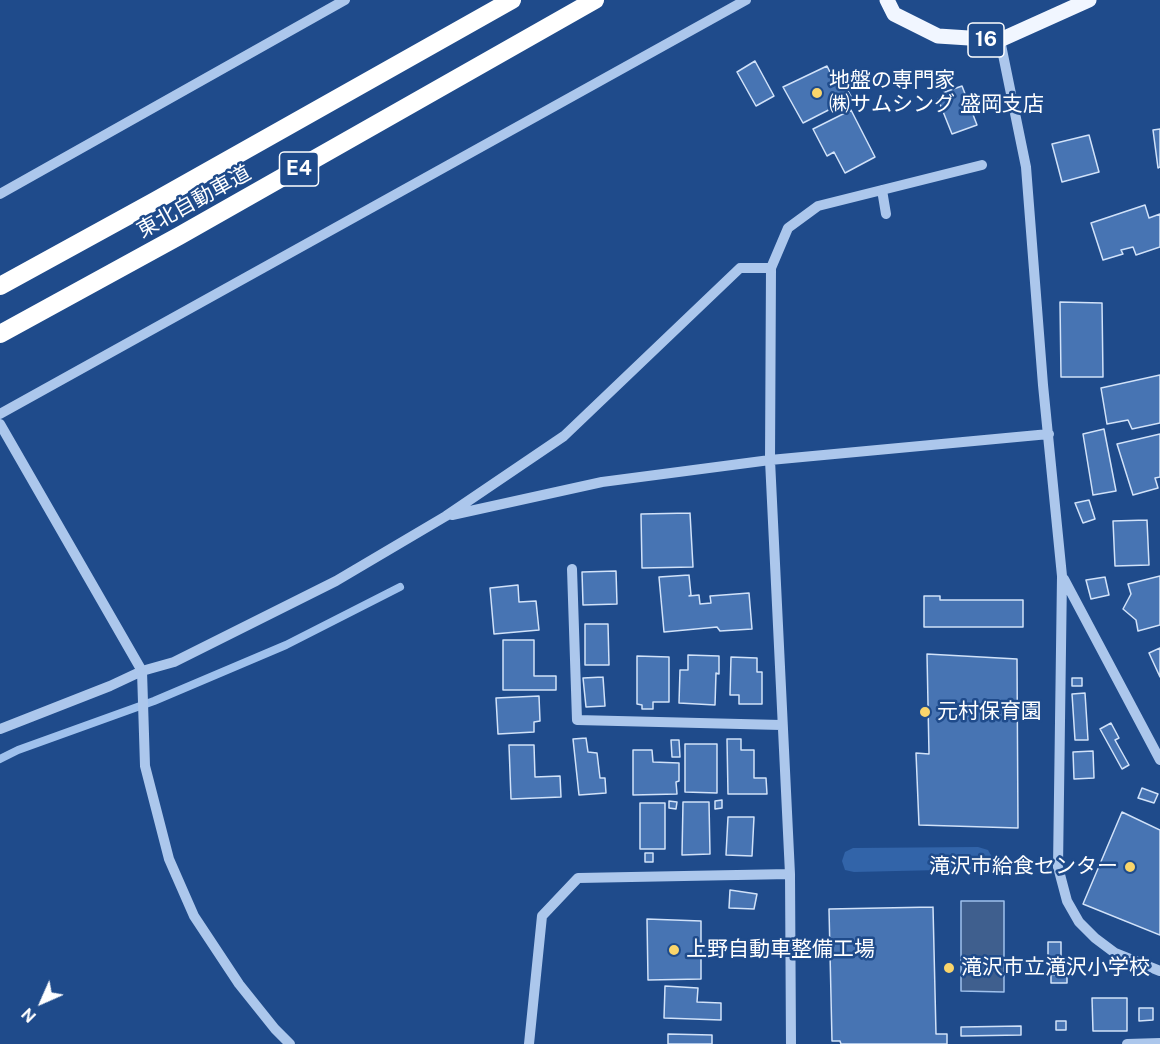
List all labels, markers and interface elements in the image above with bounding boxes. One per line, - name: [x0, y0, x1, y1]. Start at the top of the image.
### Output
- road number: 16: [968, 23, 1004, 57]
- place label: 地盤の専門家 ㈱サムシング 盛岡支店: [829, 68, 1044, 118]
- marker: 地盤の専門家 ㈱サムシング 盛岡支店: [810, 86, 824, 100]
- road number: E4: [280, 152, 318, 186]
- street label: 東北自動車道: [133, 160, 255, 244]
- place label: 元村保育園: [937, 699, 1042, 725]
- marker: 元村保育園: [918, 705, 932, 719]
- place label: 滝沢市給食センター: [929, 854, 1118, 880]
- marker: 滝沢市給食センター: [1123, 860, 1137, 874]
- place label: 上野自動車整備工場: [686, 937, 875, 963]
- marker: 上野自動車整備工場: [667, 943, 681, 957]
- place label: 滝沢市立滝沢小学校: [961, 955, 1150, 981]
- marker: 滝沢市立滝沢小学校: [942, 961, 956, 975]
- north arrow: [12, 972, 72, 1032]
- text: N: [18, 1004, 40, 1026]

